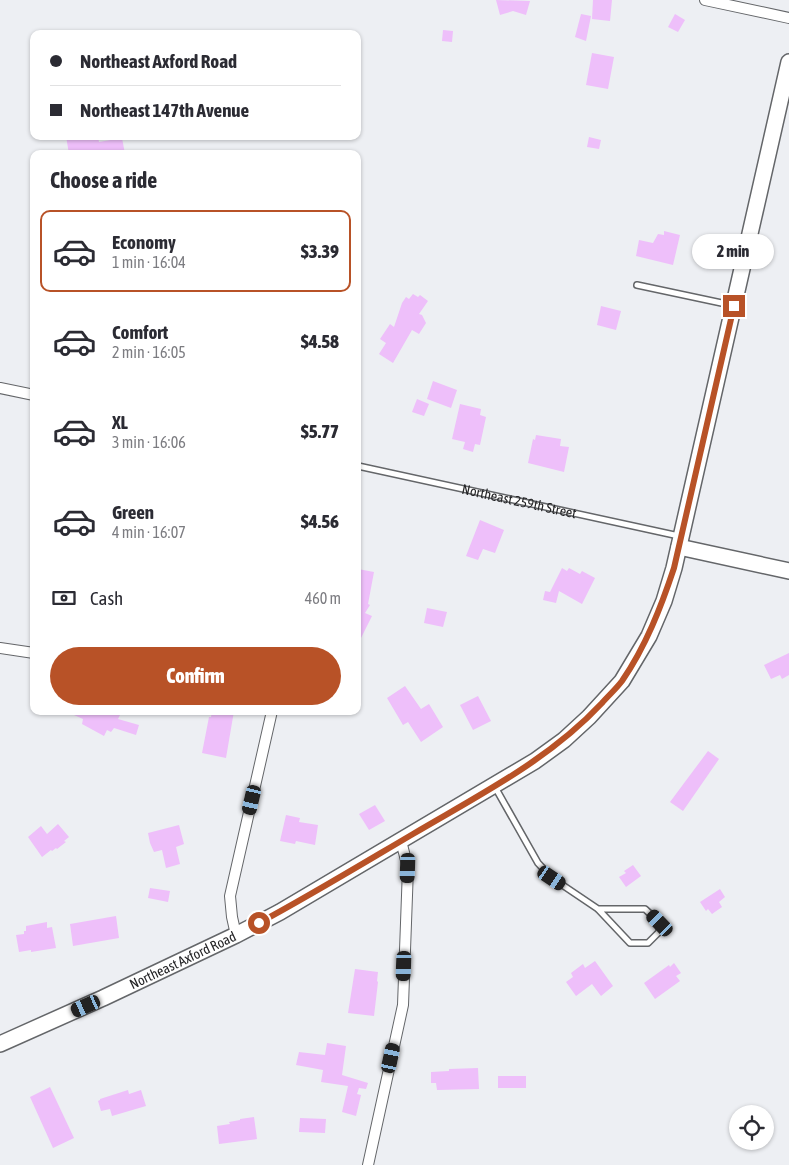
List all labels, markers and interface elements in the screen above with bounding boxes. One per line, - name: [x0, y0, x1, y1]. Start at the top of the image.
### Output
- text: Northeast Axford Road: [80, 50, 237, 72]
- text: Northeast 147th Avenue: [80, 99, 249, 121]
- text: Choose a ride: [50, 167, 157, 193]
- icon: car: [52, 229, 97, 274]
- text: Economy: [112, 231, 176, 253]
- callout: 2 min: [693, 234, 775, 268]
- text: $3.39: [301, 240, 339, 262]
- text: 2 min: [717, 242, 749, 260]
- text: 1 min · 16:04: [112, 253, 186, 271]
- route end: [723, 295, 745, 317]
- icon: car: [52, 319, 97, 364]
- text: Comfort: [112, 321, 168, 343]
- text: $4.58: [301, 330, 339, 352]
- text: 2 min · 16:05: [112, 343, 186, 361]
- icon: car: [52, 409, 97, 454]
- text: XL: [112, 411, 128, 433]
- text: $5.77: [301, 420, 339, 442]
- text: 3 min · 16:06: [112, 433, 186, 451]
- street label: Northeast 259th Street: [460, 481, 578, 521]
- icon: car: [52, 499, 97, 544]
- text: Green: [112, 501, 154, 523]
- text: $4.56: [301, 510, 339, 532]
- text: 4 min · 16:07: [112, 523, 186, 541]
- icon: cash: [50, 584, 78, 612]
- text: Cash: [90, 587, 123, 609]
- text: 460 m: [305, 589, 341, 607]
- button: Confirm: [50, 647, 341, 705]
- car: [241, 784, 262, 816]
- car: [399, 853, 416, 883]
- car: [535, 863, 568, 893]
- car: [644, 907, 675, 939]
- route start: [248, 912, 270, 934]
- street label: Northeast Axford Road: [127, 928, 239, 992]
- car: [395, 951, 412, 981]
- car: [69, 993, 102, 1019]
- car: [380, 1042, 401, 1074]
- map controls: [729, 1105, 774, 1150]
- button: locate: [729, 1105, 774, 1150]

